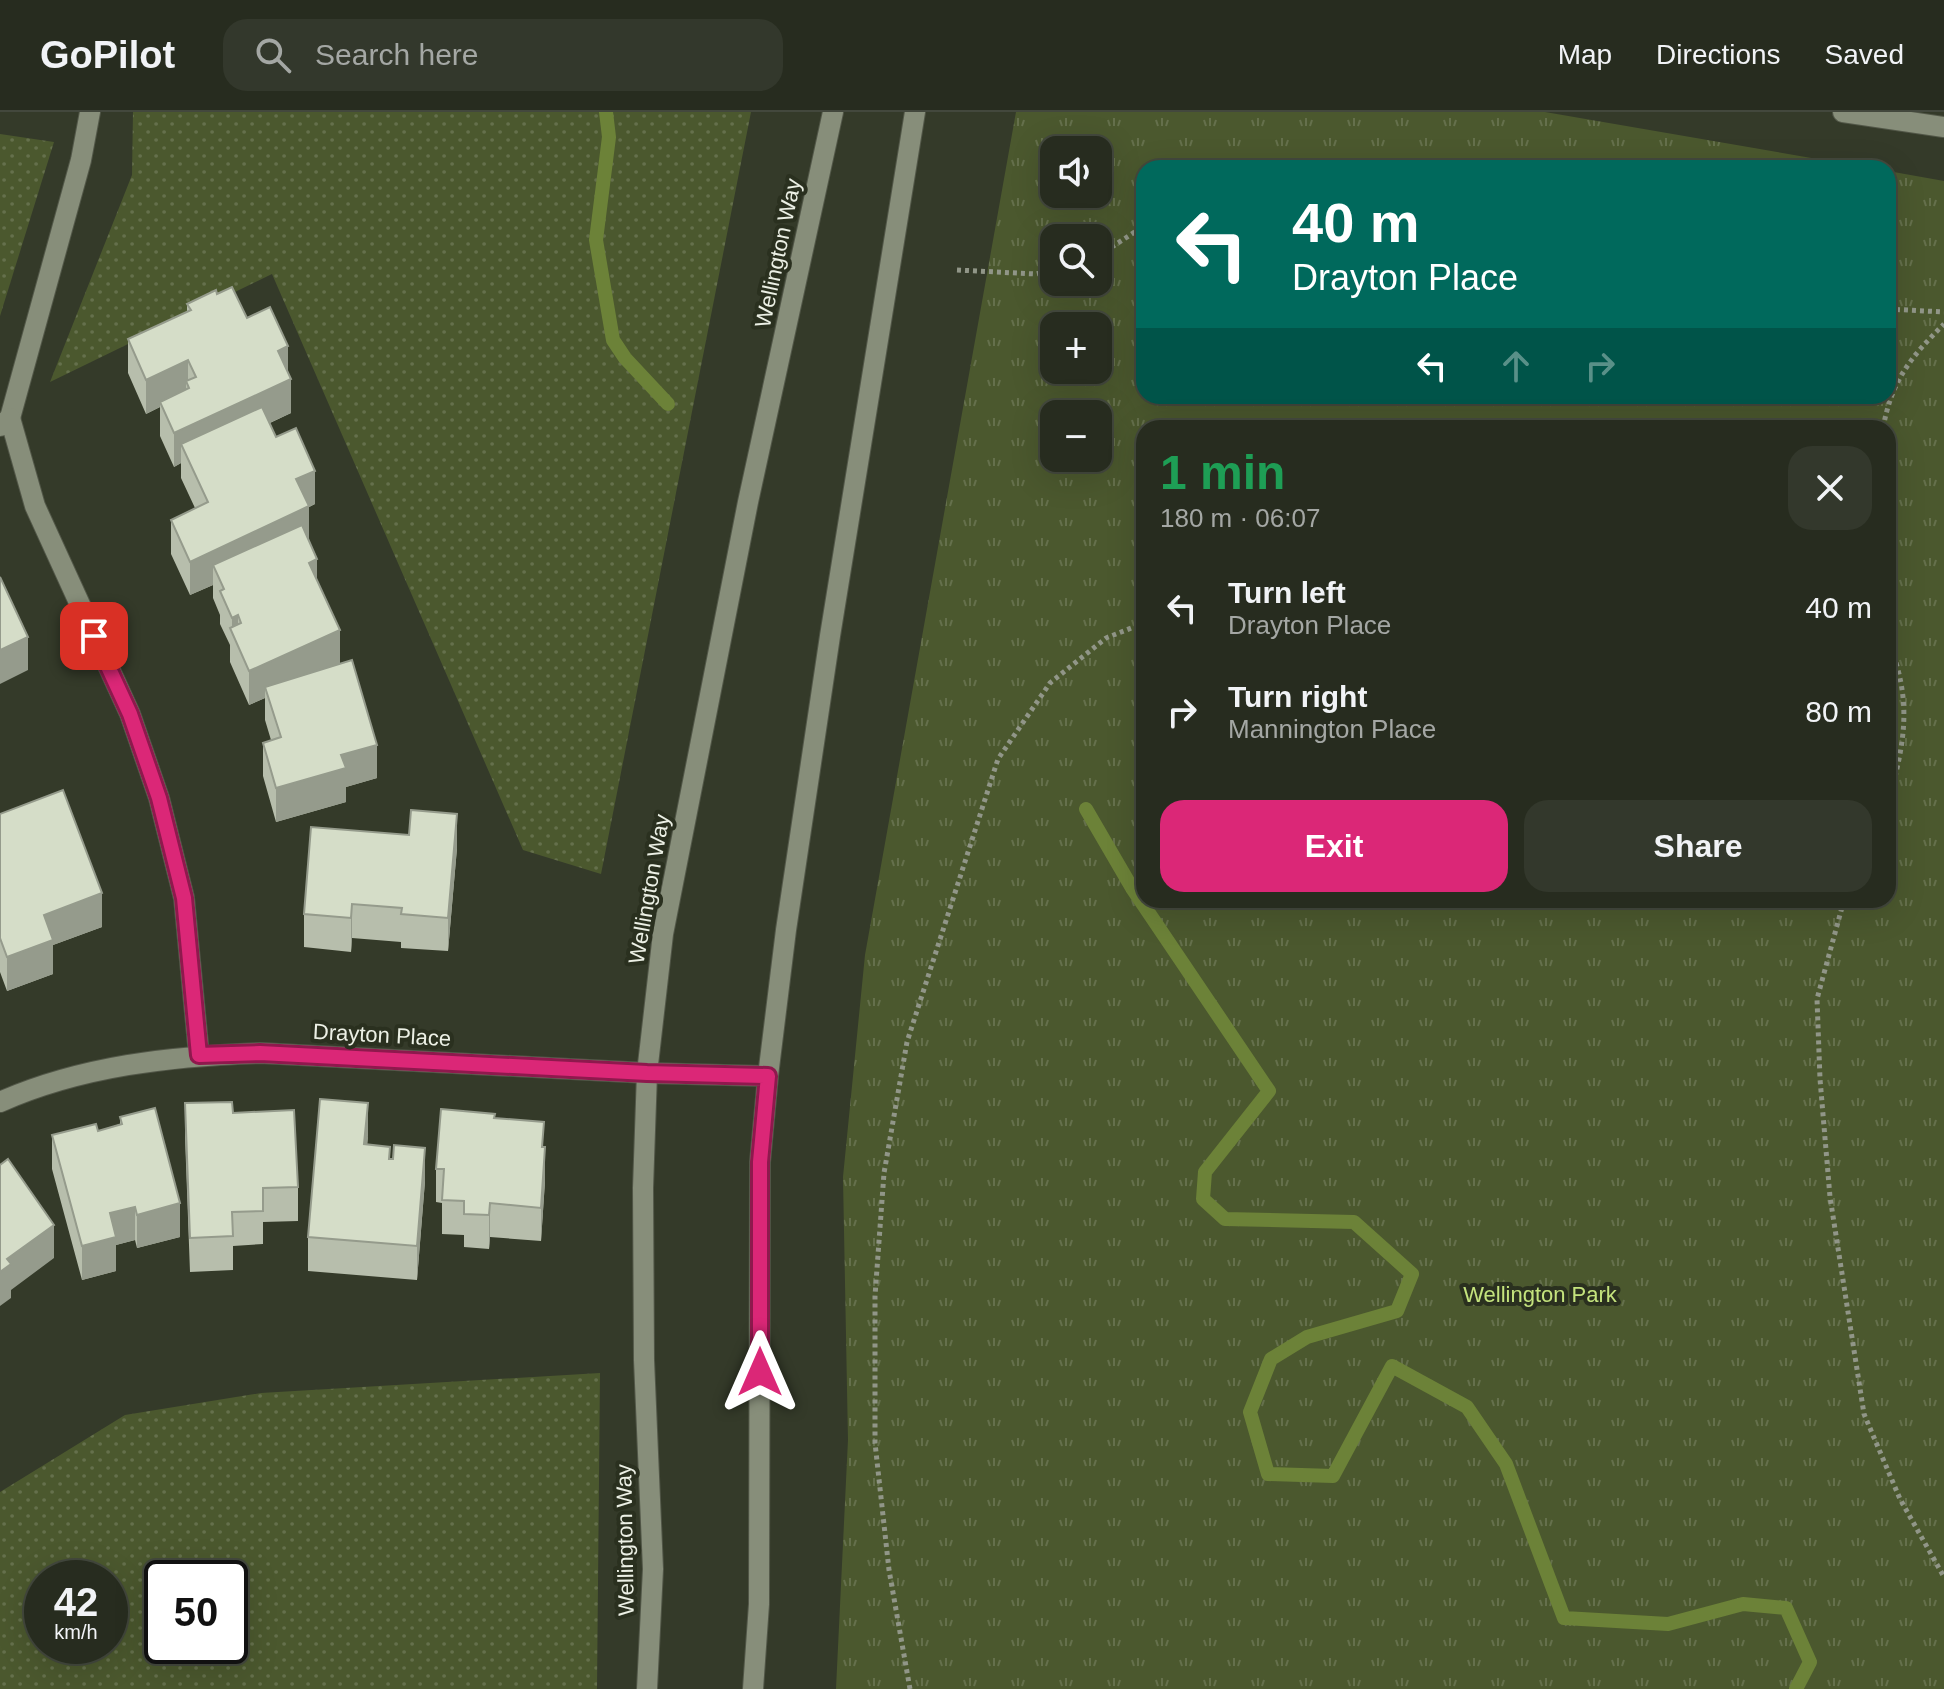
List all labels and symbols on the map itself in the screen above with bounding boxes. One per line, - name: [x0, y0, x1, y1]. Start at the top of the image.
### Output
- street label: Wellington Way: [750, 176, 806, 330]
- pin: [60, 602, 128, 670]
- street label: Wellington Way: [624, 812, 674, 966]
- street label: Drayton Place: [312, 1019, 452, 1051]
- park label: Wellington Park: [1463, 1282, 1618, 1307]
- position arrow: [718, 1330, 802, 1414]
- street label: Wellington Way: [611, 1464, 639, 1616]
- speed limit sign: 50: [144, 1560, 248, 1664]

